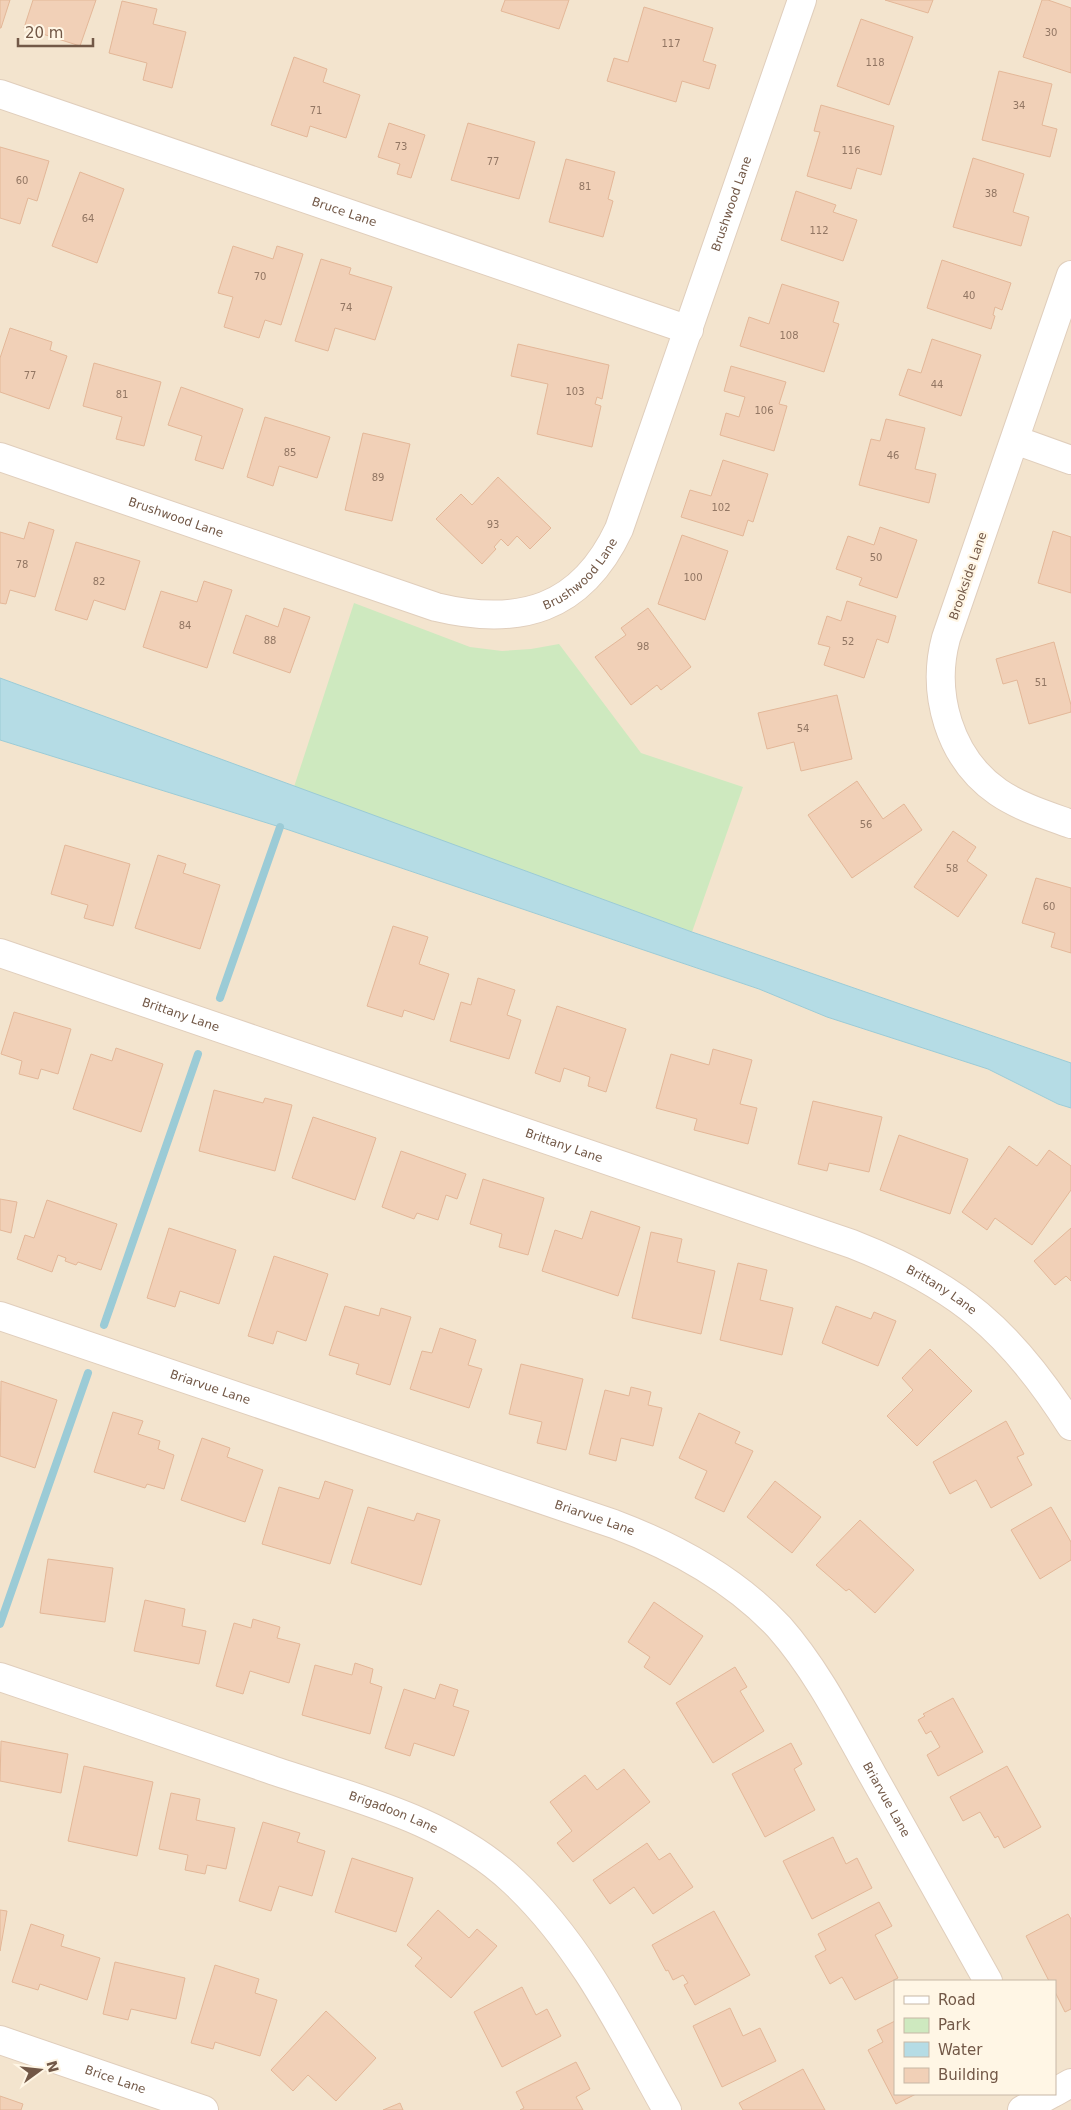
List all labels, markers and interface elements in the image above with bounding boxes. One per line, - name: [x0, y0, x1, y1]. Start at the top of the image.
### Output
- scale bar: [18, 15, 92, 47]
- text: 20 m: [25, 24, 63, 42]
- house number: 30: [1045, 27, 1057, 38]
- house number: 117: [661, 38, 681, 49]
- house number: 118: [865, 57, 885, 68]
- house number: 34: [1013, 100, 1025, 111]
- house number: 71: [310, 105, 322, 116]
- house number: 73: [395, 141, 407, 152]
- house number: 116: [841, 145, 861, 156]
- street label: Brushwood Lane: [709, 154, 754, 253]
- house number: 77: [487, 156, 499, 167]
- house number: 60: [16, 175, 28, 186]
- house number: 81: [579, 181, 591, 192]
- house number: 38: [985, 188, 997, 199]
- street label: Bruce Lane: [310, 194, 379, 230]
- house number: 64: [82, 213, 94, 224]
- house number: 112: [809, 225, 829, 236]
- house number: 70: [254, 271, 266, 282]
- house number: 40: [963, 290, 975, 301]
- house number: 74: [340, 302, 352, 313]
- house number: 108: [779, 330, 799, 341]
- house number: 77: [24, 370, 36, 381]
- house number: 44: [931, 379, 943, 390]
- house number: 103: [565, 386, 585, 397]
- house number: 81: [116, 389, 128, 400]
- house number: 106: [754, 405, 774, 416]
- house number: 85: [284, 447, 296, 458]
- house number: 46: [887, 450, 899, 461]
- house number: 89: [372, 472, 384, 483]
- street label: Brushwood Lane: [126, 495, 225, 540]
- house number: 102: [711, 502, 731, 513]
- house number: 93: [487, 519, 499, 530]
- street label: Brookside Lane: [946, 530, 990, 622]
- street label: Brushwood Lane: [541, 536, 620, 613]
- house number: 50: [870, 552, 882, 563]
- house number: 78: [16, 559, 28, 570]
- house number: 100: [683, 572, 703, 583]
- house number: 82: [93, 576, 105, 587]
- house number: 84: [179, 620, 191, 631]
- house number: 88: [264, 635, 276, 646]
- house number: 52: [842, 636, 854, 647]
- house number: 98: [637, 641, 649, 652]
- house number: 51: [1035, 677, 1047, 688]
- house number: 54: [797, 723, 809, 734]
- house number: 56: [860, 819, 872, 830]
- house number: 58: [946, 863, 958, 874]
- house number: 60: [1043, 901, 1055, 912]
- street label: Brittany Lane: [140, 995, 221, 1034]
- street label: Brittany Lane: [523, 1126, 605, 1165]
- street label: Brittany Lane: [904, 1262, 979, 1317]
- street label: Briarvue Lane: [168, 1367, 252, 1407]
- street label: Briarvue Lane: [553, 1497, 637, 1538]
- street label: Briarvue Lane: [860, 1760, 913, 1839]
- street label: Brigadoon Lane: [347, 1789, 440, 1836]
- legend: [894, 1980, 1056, 2095]
- text: Road: [938, 1991, 976, 2009]
- text: Park: [938, 2016, 971, 2034]
- text: Water: [938, 2041, 983, 2059]
- north arrow: [15, 2045, 65, 2095]
- text: N: [43, 2059, 62, 2074]
- street label: Brice Lane: [83, 2063, 148, 2097]
- text: Building: [938, 2066, 999, 2084]

